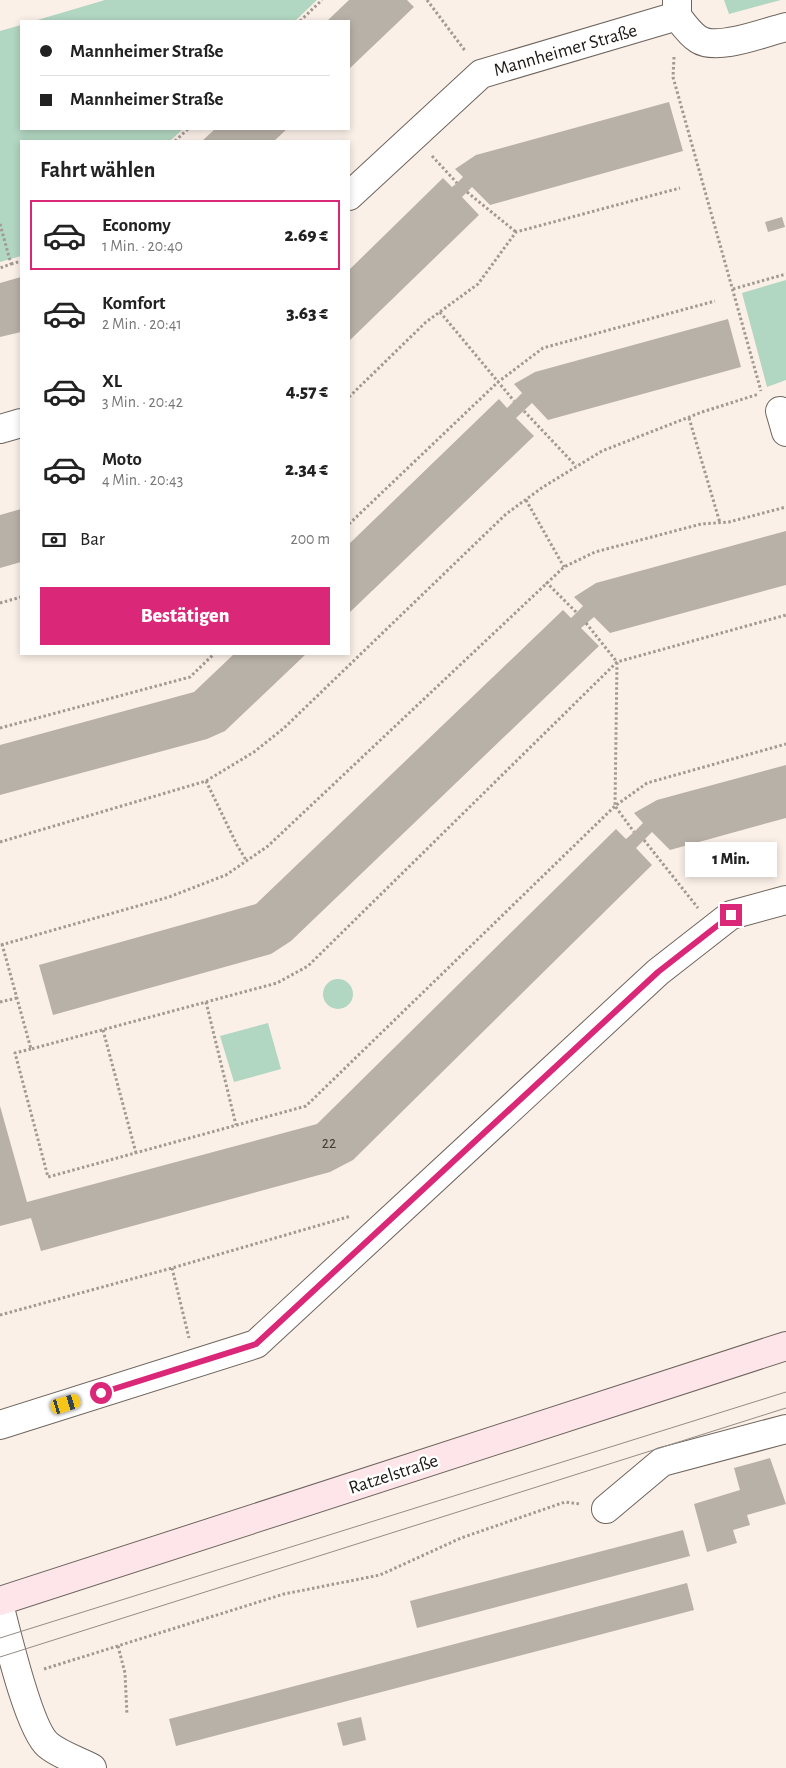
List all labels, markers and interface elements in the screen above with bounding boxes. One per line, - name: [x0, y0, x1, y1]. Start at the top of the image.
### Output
- street label: Mannheimer Straße: [492, 21, 639, 80]
- text: Mannheimer Straße: [70, 42, 224, 61]
- text: Mannheimer Straße: [70, 90, 224, 109]
- text: Fahrt wählen: [40, 159, 155, 181]
- icon: car: [42, 213, 87, 258]
- text: Economy: [102, 216, 171, 235]
- text: 2.69 €: [285, 226, 328, 245]
- text: 1 Min. · 20:40: [102, 238, 183, 254]
- icon: car: [42, 291, 87, 336]
- text: Komfort: [102, 294, 166, 313]
- text: 3.63 €: [286, 304, 328, 323]
- text: 2 Min. · 20:41: [102, 316, 182, 332]
- icon: car: [42, 369, 87, 414]
- text: XL: [102, 372, 122, 391]
- text: 4.57 €: [286, 382, 328, 401]
- text: 3 Min. · 20:42: [102, 394, 183, 410]
- icon: car: [42, 447, 87, 492]
- text: Moto: [102, 450, 142, 469]
- text: 2.34 €: [285, 460, 328, 479]
- text: 4 Min. · 20:43: [102, 472, 183, 488]
- icon: cash: [40, 526, 68, 554]
- text: Bar: [80, 530, 105, 549]
- text: 200 m: [290, 531, 330, 547]
- button: Bestätigen: [40, 587, 330, 645]
- callout: 1 Min.: [685, 842, 777, 878]
- text: 1 Min.: [712, 851, 750, 867]
- route end: [720, 904, 742, 926]
- house number: 22: [322, 1135, 336, 1151]
- route start: [90, 1382, 112, 1404]
- car: [49, 1392, 82, 1416]
- street label: Ratzelstraße: [346, 1451, 441, 1498]

